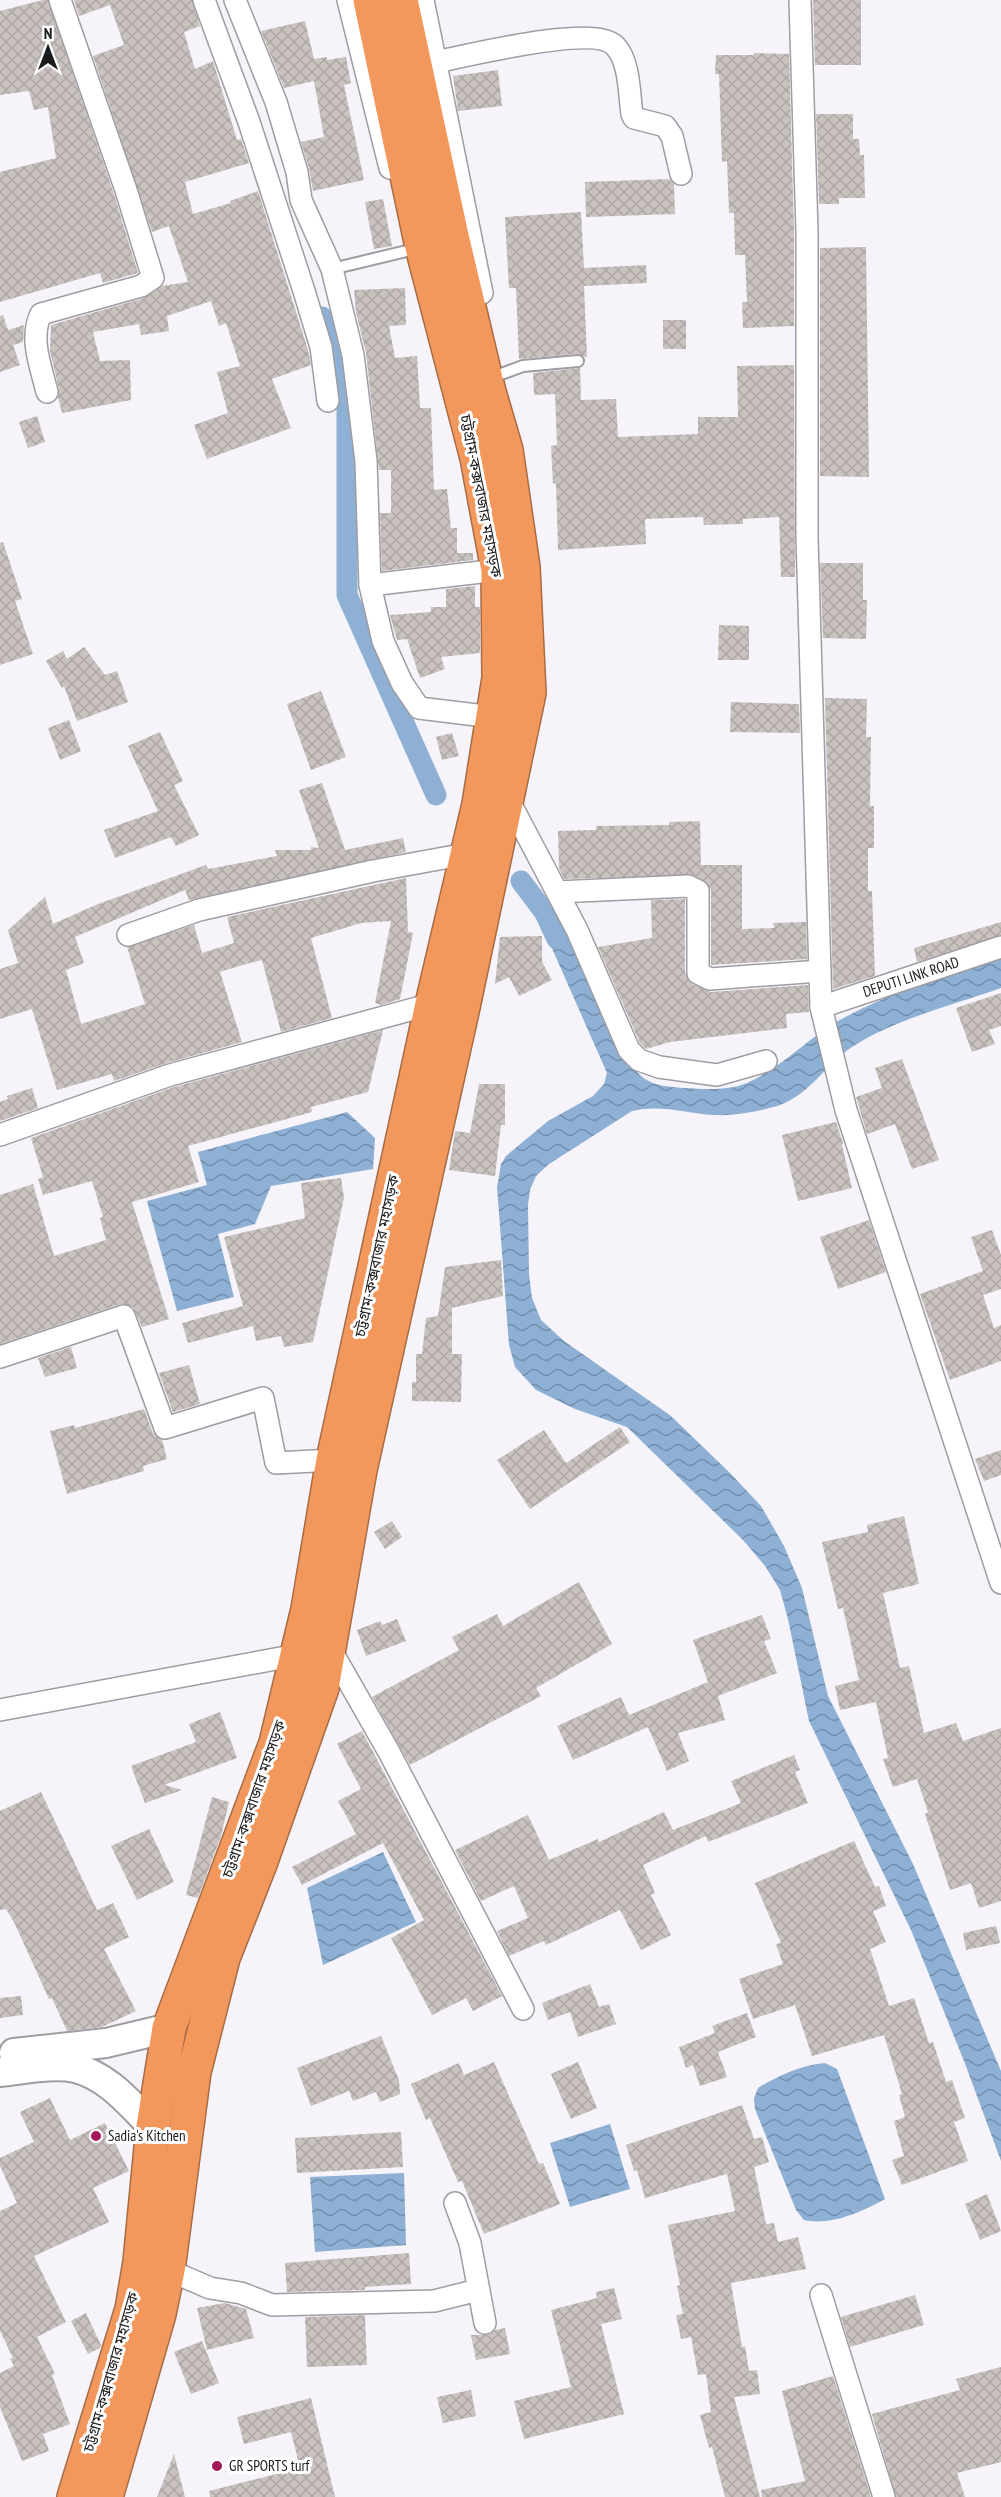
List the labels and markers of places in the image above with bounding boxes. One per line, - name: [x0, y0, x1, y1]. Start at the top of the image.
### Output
- place label: Sadia's Kitchen: [108, 2126, 186, 2145]
- marker: Sadia's Kitchen: [89, 2129, 103, 2143]
- place label: GR SPORTS turf: [229, 2456, 311, 2475]
- marker: GR SPORTS turf: [210, 2459, 224, 2473]

